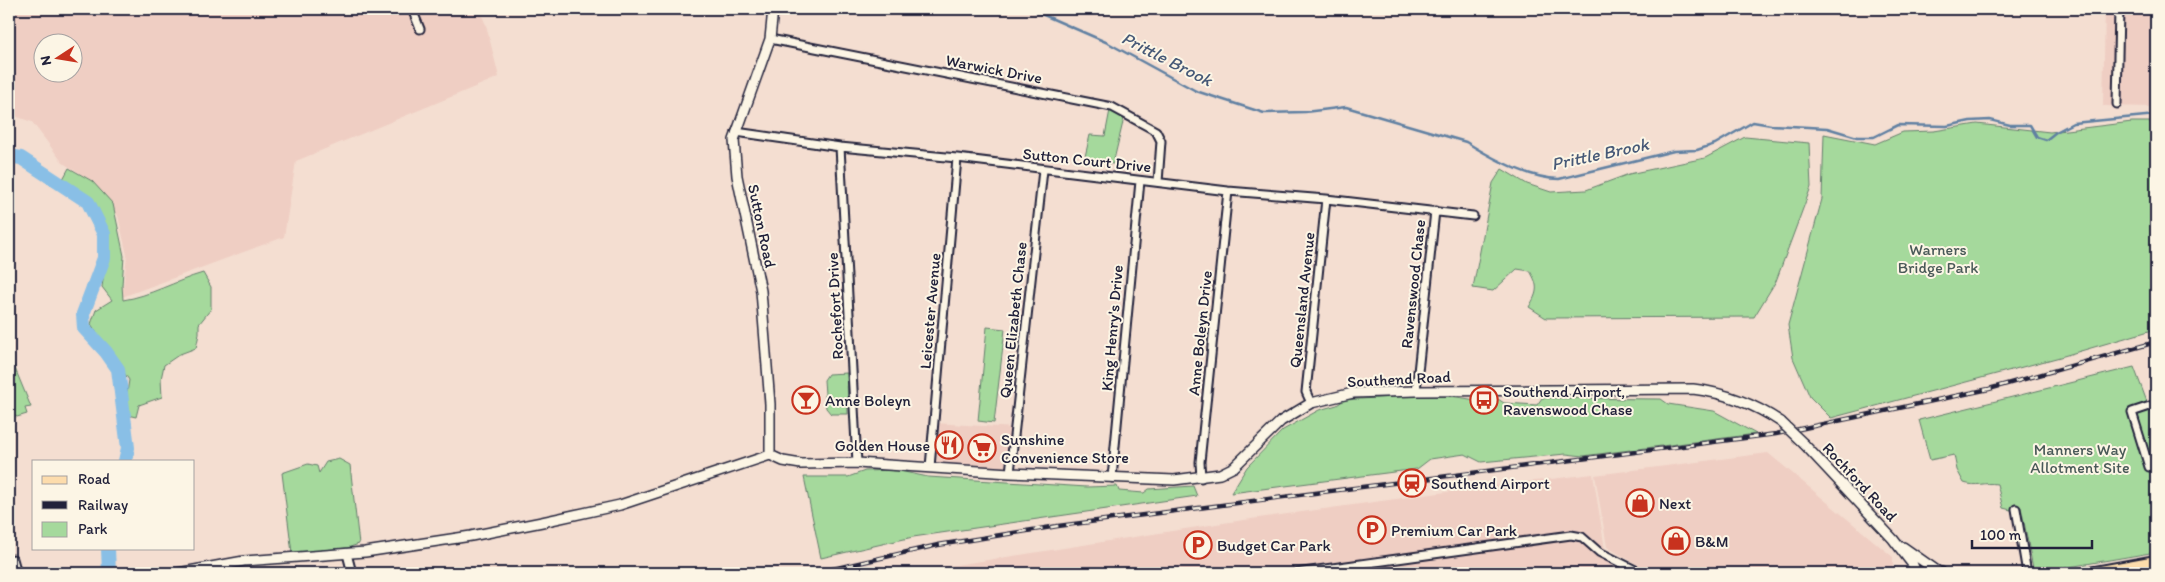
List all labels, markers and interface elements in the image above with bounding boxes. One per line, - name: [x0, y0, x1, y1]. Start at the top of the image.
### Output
- water label: Prittle Brook: [1118, 27, 1218, 92]
- north arrow: [32, 32, 82, 82]
- street label: Warwick Drive: [944, 50, 1044, 88]
- text: N: [36, 54, 55, 67]
- water label: Prittle Brook: [1549, 133, 1652, 175]
- street label: Sutton Court Drive: [1022, 144, 1152, 176]
- street label: Sutton Road: [744, 182, 780, 270]
- street label: Ravenswood Chase: [1397, 218, 1429, 349]
- street label: Queensland Avenue: [1285, 231, 1319, 369]
- park label: Warners Bridge Park: [1898, 240, 1978, 277]
- street label: Queen Elizabeth Chase: [995, 241, 1031, 399]
- street label: Rochefort Drive: [823, 252, 847, 360]
- street label: Leicester Avenue: [915, 252, 945, 370]
- street label: King Henry's Drive: [1097, 264, 1127, 392]
- street label: Anne Boleyn Drive: [1184, 270, 1216, 396]
- street label: Southend Road: [1347, 367, 1452, 391]
- place label: Southend Airport, Ravenswood Chase: [1503, 382, 1633, 419]
- bar icon: Anne Boleyn: [791, 385, 821, 415]
- bus stop icon: Southend Airport, Ravenswood Chase: [1469, 385, 1499, 415]
- place label: Anne Boleyn: [825, 391, 911, 410]
- restaurant icon: Golden House: [934, 430, 964, 460]
- place label: Sunshine Convenience Store: [1001, 430, 1129, 467]
- supermarket icon: Sunshine Convenience Store: [967, 433, 997, 463]
- place label: Golden House: [835, 436, 930, 455]
- street label: Rochford Road: [1819, 439, 1902, 526]
- park label: Manners Way Allotment Site: [2030, 440, 2130, 477]
- legend: [32, 460, 195, 550]
- station icon: Southend Airport: [1397, 468, 1427, 498]
- text: Road: [78, 470, 111, 488]
- place label: Southend Airport: [1431, 474, 1550, 493]
- shop icon: Next: [1625, 488, 1655, 518]
- place label: Next: [1659, 494, 1691, 513]
- text: Railway: [78, 496, 128, 514]
- parking icon: Premium Car Park: [1357, 515, 1387, 545]
- scale bar: [1972, 517, 2092, 549]
- text: Park: [78, 520, 108, 538]
- place label: Premium Car Park: [1391, 521, 1518, 540]
- shop icon: B&M: [1661, 526, 1691, 556]
- text: 100 m: [1980, 526, 2022, 544]
- parking icon: Budget Car Park: [1183, 530, 1213, 560]
- place label: B&M: [1695, 532, 1729, 551]
- place label: Budget Car Park: [1217, 536, 1331, 555]

